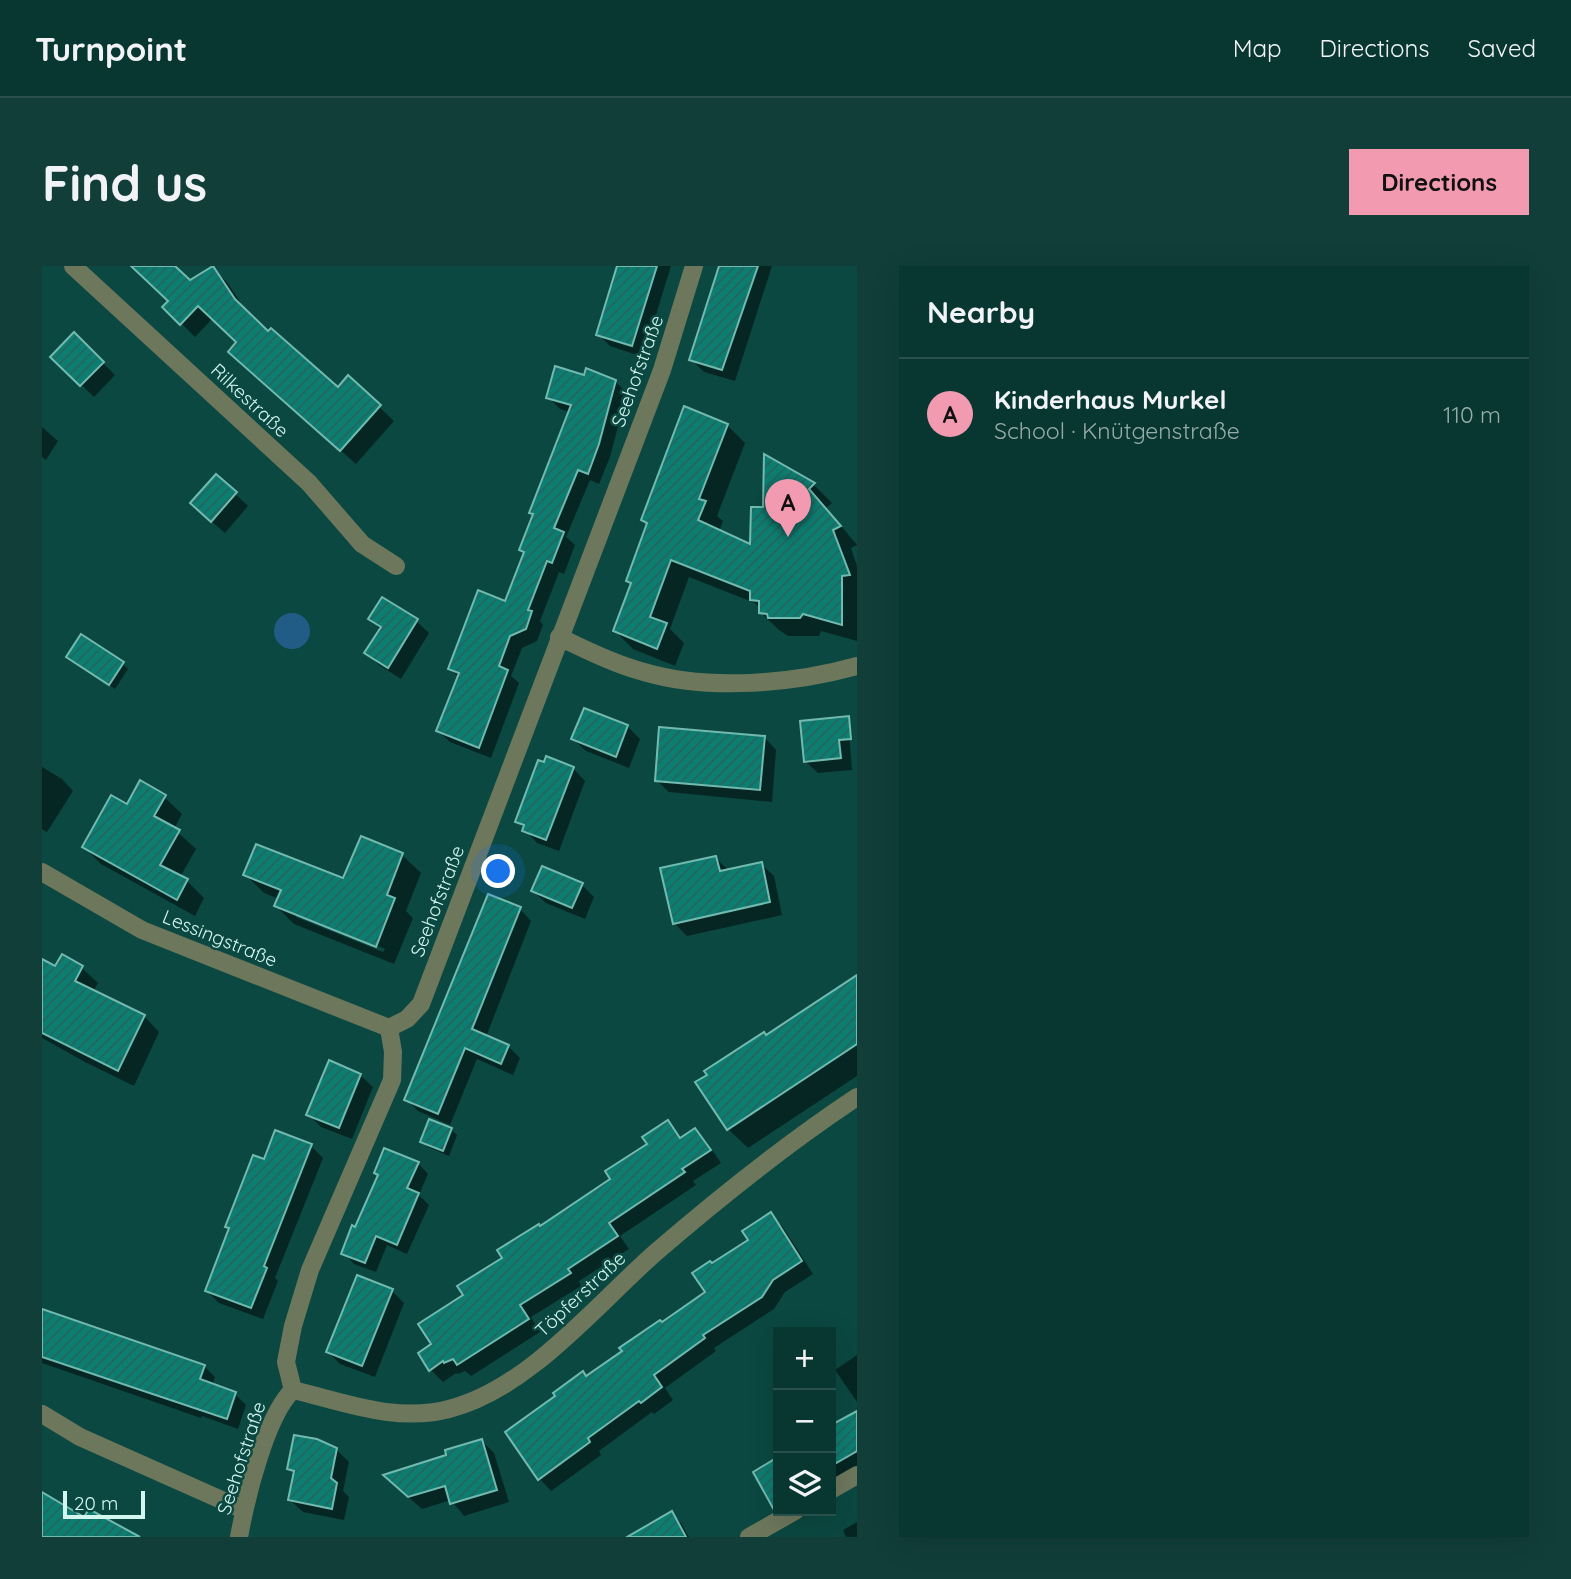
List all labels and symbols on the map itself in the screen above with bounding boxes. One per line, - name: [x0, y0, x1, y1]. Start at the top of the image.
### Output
- street label: Seehofstraße: [606, 312, 668, 430]
- street label: Rilkestraße: [206, 358, 294, 442]
- pin: A: [765, 479, 811, 537]
- street label: Seehofstraße: [405, 842, 469, 960]
- your location: [481, 854, 515, 888]
- street label: Lessingstraße: [159, 904, 281, 972]
- street label: Töpferstraße: [530, 1246, 630, 1342]
- street label: Seehofstraße: [211, 1398, 271, 1518]
- scale bar: [63, 1488, 145, 1520]

